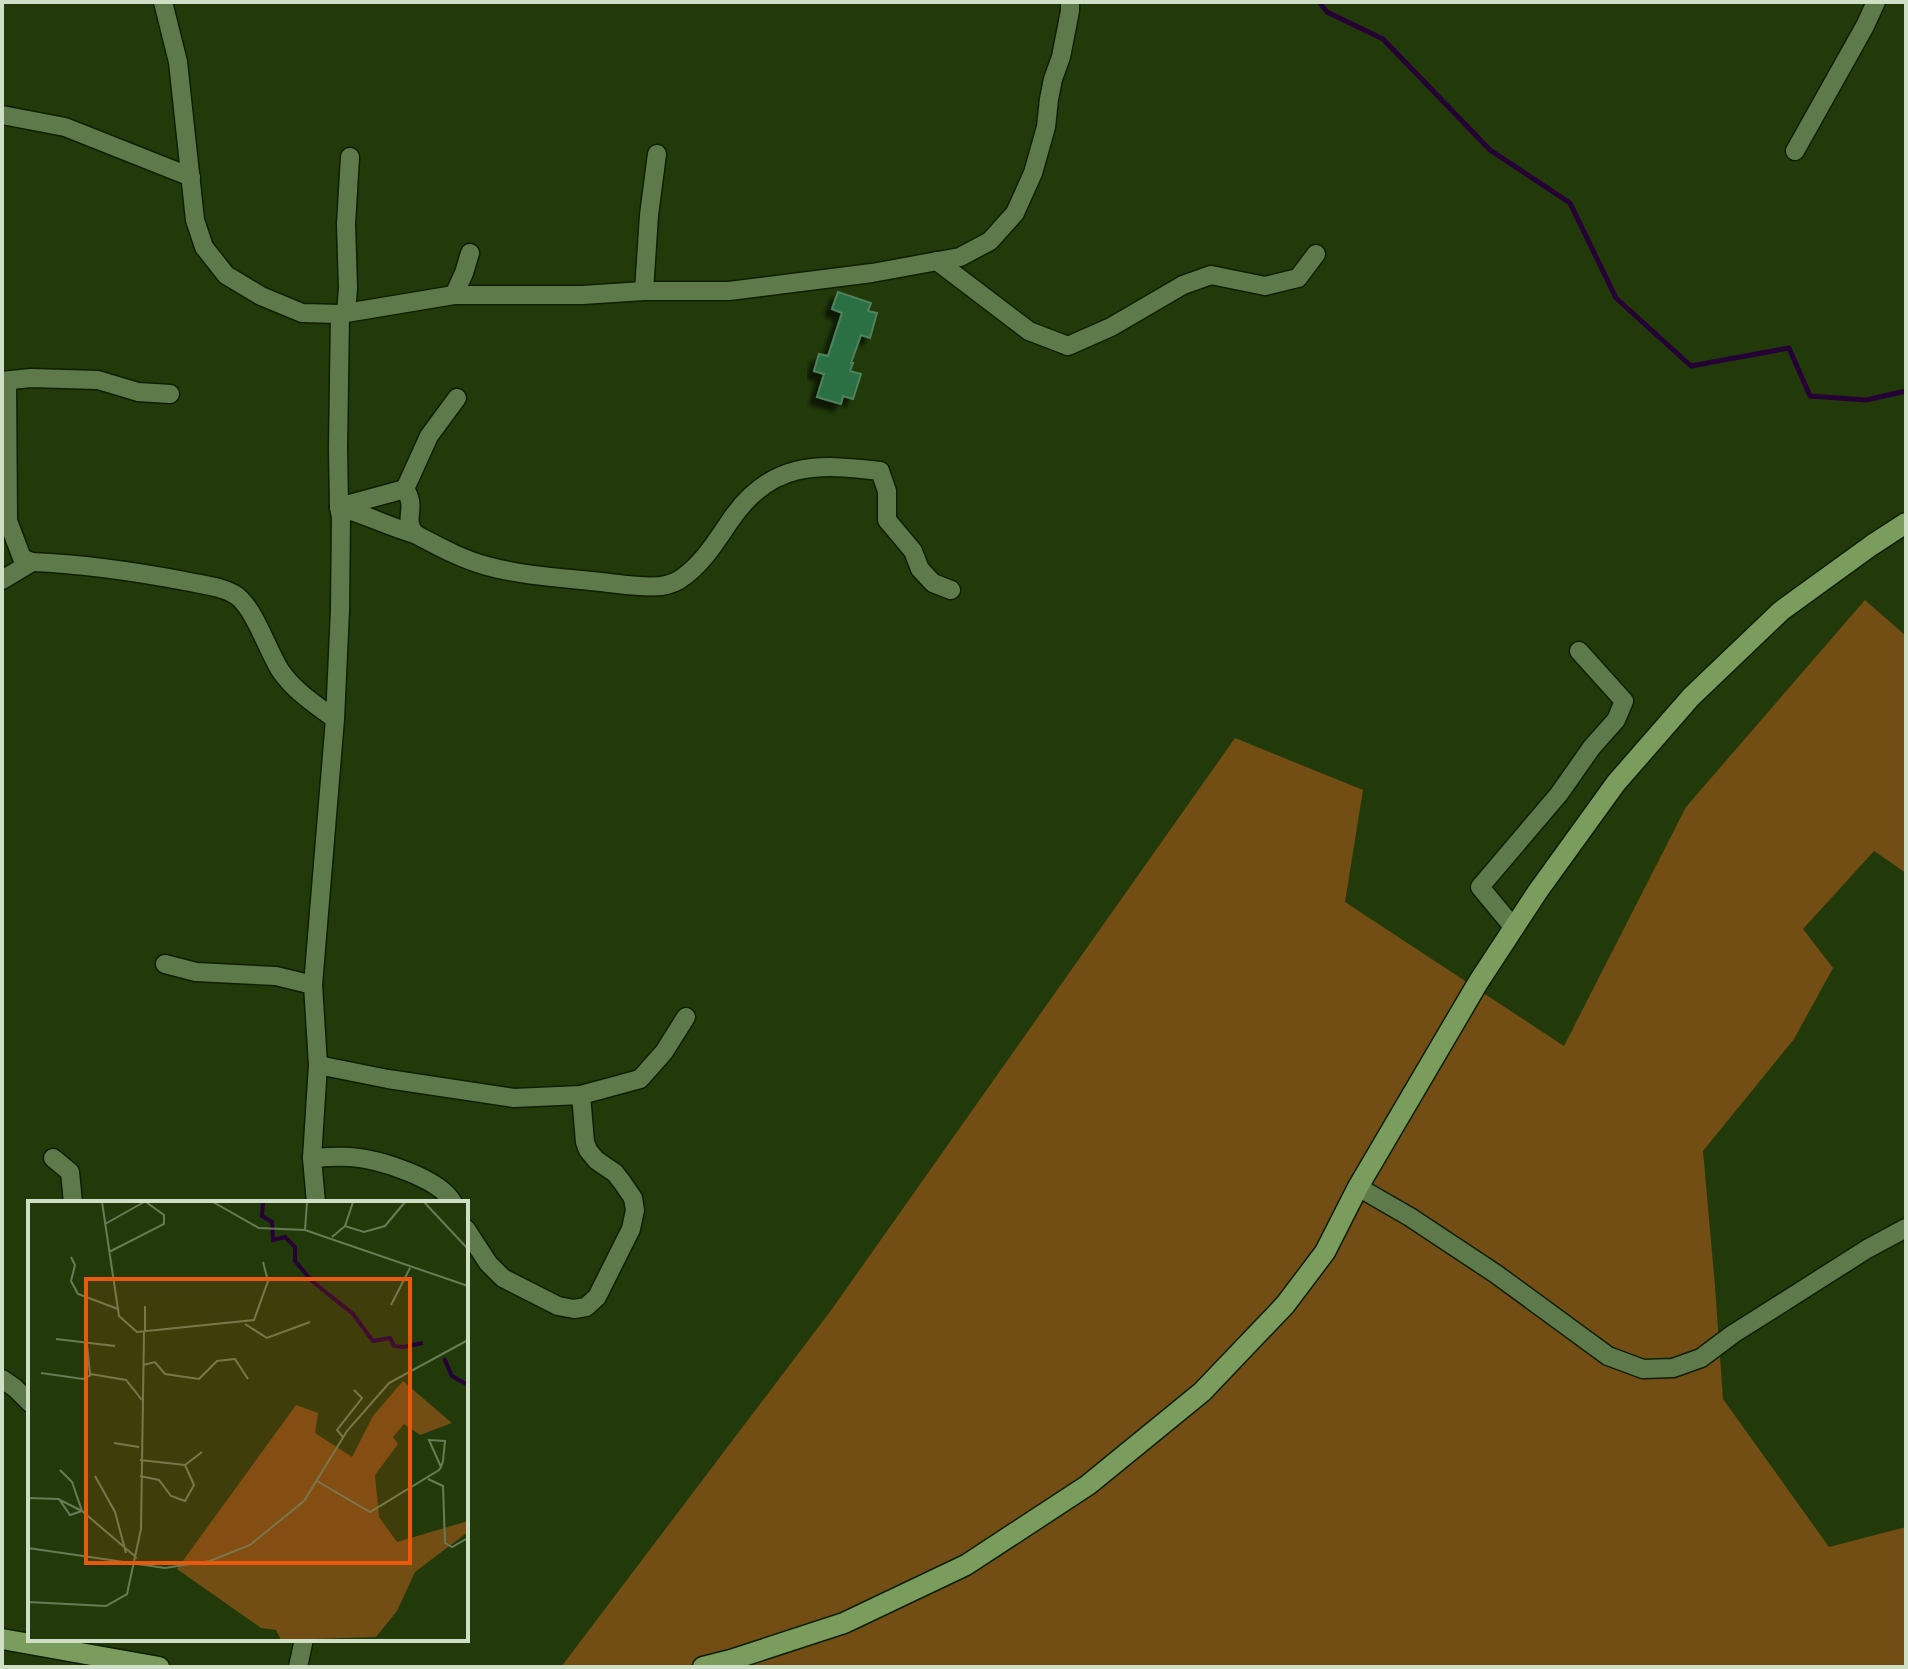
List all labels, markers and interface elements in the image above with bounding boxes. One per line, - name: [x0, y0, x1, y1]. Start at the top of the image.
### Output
- inset map: [28, 1201, 468, 1641]

